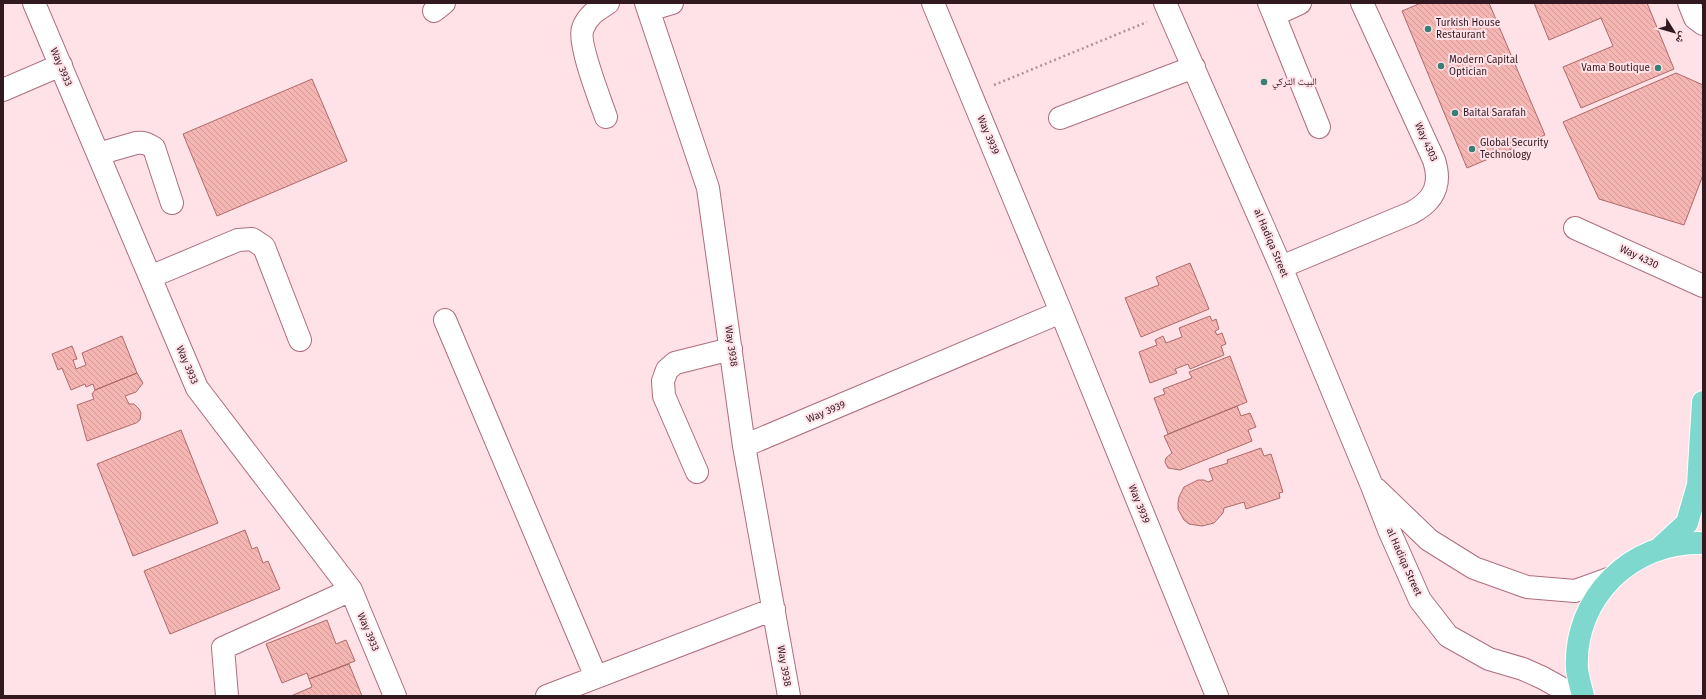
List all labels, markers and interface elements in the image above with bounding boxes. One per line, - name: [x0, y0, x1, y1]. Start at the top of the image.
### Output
- north arrow: [1654, 12, 1694, 52]
- place label: Turkish House Restaurant: [1436, 17, 1500, 41]
- marker: Turkish House Restaurant: [1423, 24, 1433, 34]
- text: ش: [1672, 29, 1690, 47]
- street label: Way 3933: [48, 46, 74, 88]
- place label: Modern Capital Optician: [1449, 54, 1518, 78]
- marker: Modern Capital Optician: [1436, 61, 1446, 71]
- place label: Vama Boutique: [1581, 62, 1650, 74]
- marker: Vama Boutique: [1653, 63, 1663, 73]
- place label: البيت التركي: [1272, 76, 1317, 90]
- marker: البيت التركي: [1259, 77, 1269, 87]
- place label: Baital Sarafah: [1463, 107, 1526, 119]
- marker: Baital Sarafah: [1450, 108, 1460, 118]
- street label: Way 3939: [974, 114, 1002, 156]
- street label: Way 4303: [1412, 121, 1440, 163]
- place label: Global Security Technology: [1480, 137, 1548, 161]
- marker: Global Security Technology: [1467, 144, 1477, 154]
- street label: al Hadiqa Street: [1251, 207, 1291, 279]
- street label: Way 4330: [1618, 243, 1661, 271]
- street label: Way 3938: [722, 325, 740, 368]
- street label: Way 3933: [174, 344, 200, 386]
- street label: Way 3939: [805, 398, 847, 426]
- street label: Way 3939: [1126, 483, 1152, 525]
- street label: al Hadiqa Street: [1384, 526, 1425, 598]
- street label: Way 3933: [355, 611, 381, 653]
- street label: Way 3938: [775, 645, 794, 688]

